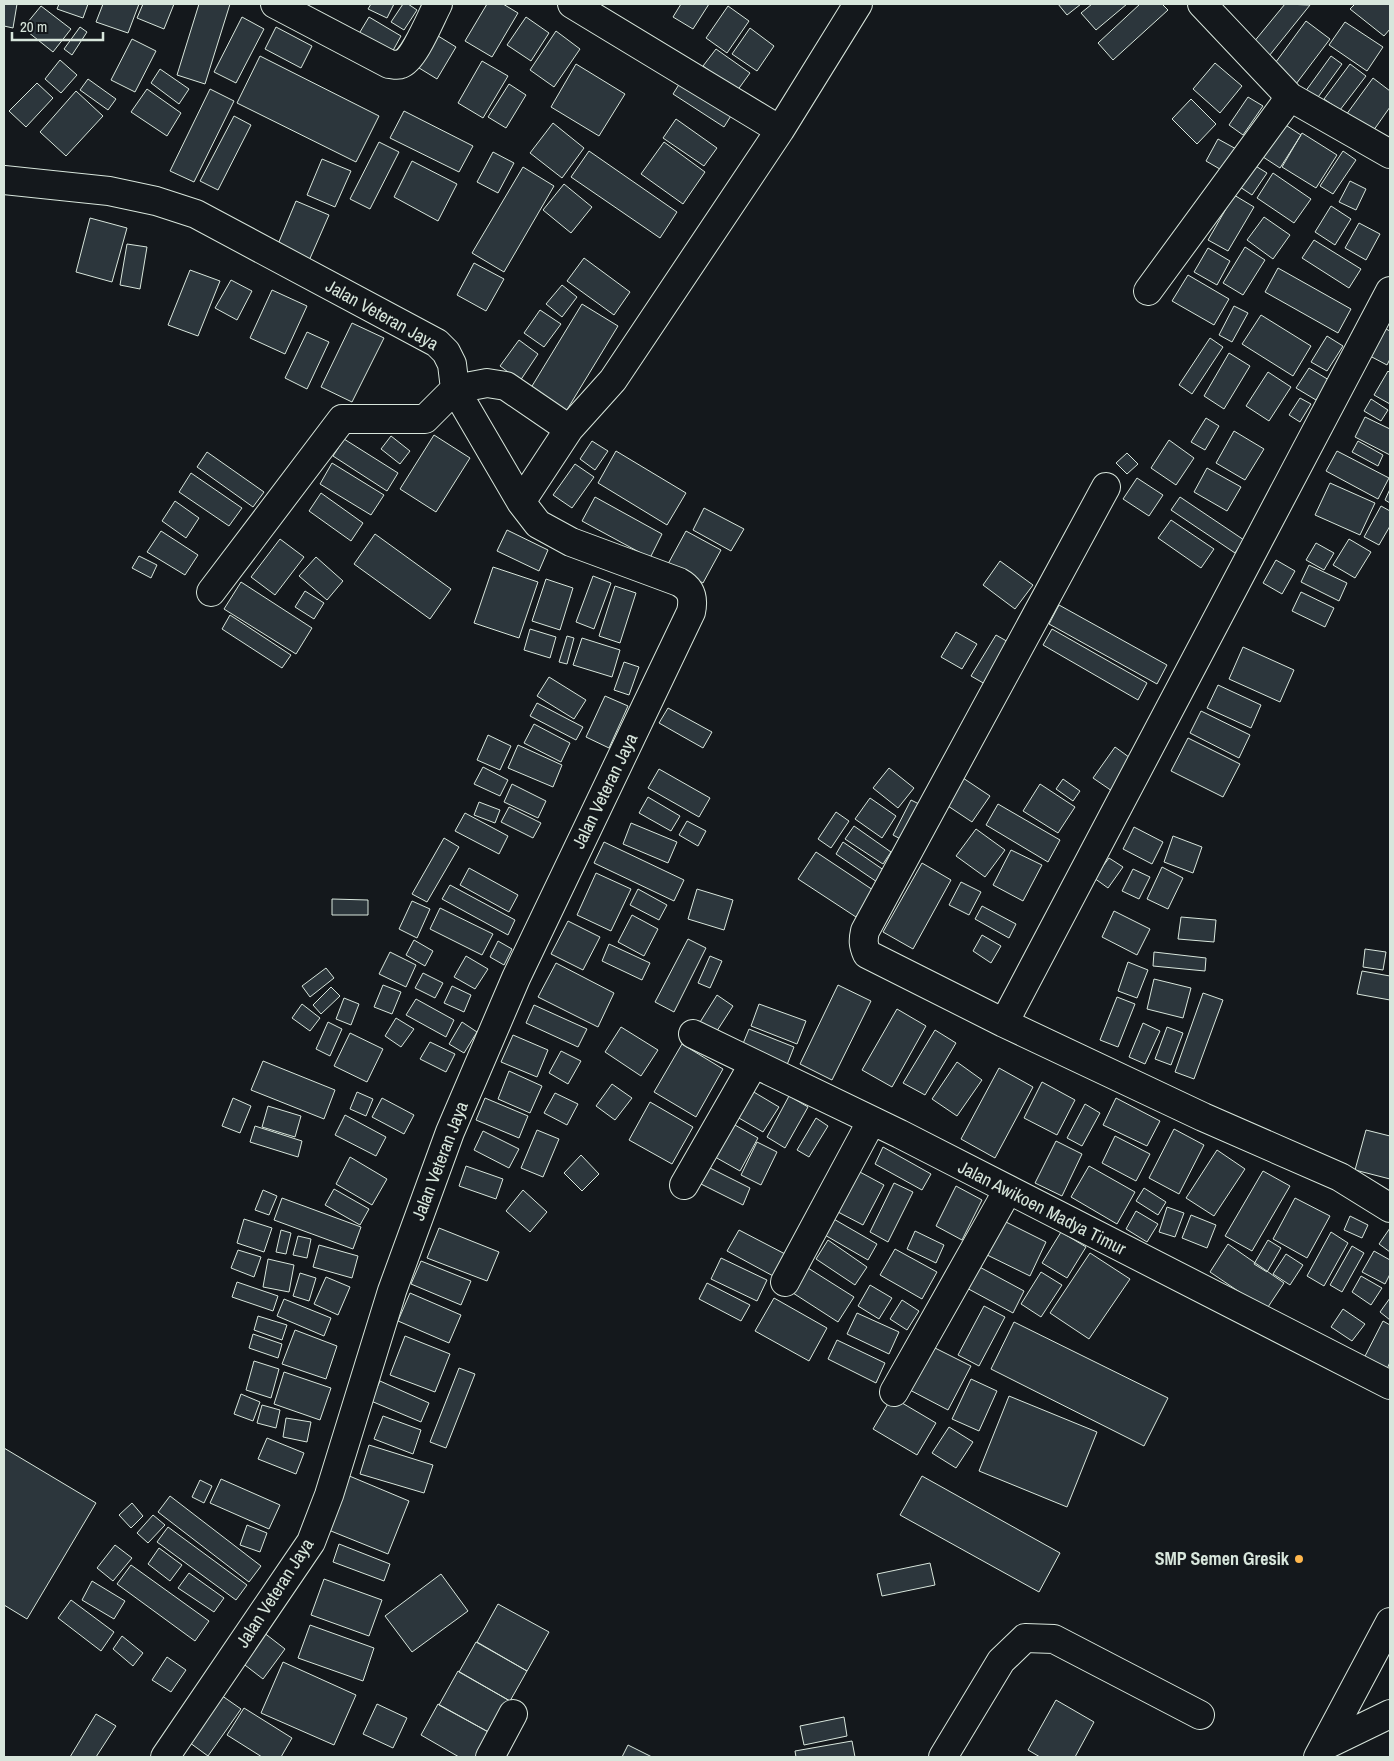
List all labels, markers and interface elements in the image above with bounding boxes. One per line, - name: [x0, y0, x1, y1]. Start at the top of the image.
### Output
- scale bar: [12, 10, 104, 42]
- text: 20 m: [20, 16, 47, 37]
- street label: Jalan Veteran Jaya: [321, 273, 443, 356]
- street label: Jalan Veteran Jaya: [566, 729, 643, 853]
- street label: Jalan Veteran Jaya: [405, 1098, 474, 1224]
- street label: Jalan Awikoen Madya Timur: [954, 1154, 1131, 1261]
- street label: Jalan Veteran Jaya: [230, 1533, 319, 1652]
- place label: SMP Semen Gresik: [1155, 1546, 1290, 1571]
- marker: SMP Semen Gresik: [1293, 1553, 1305, 1565]

